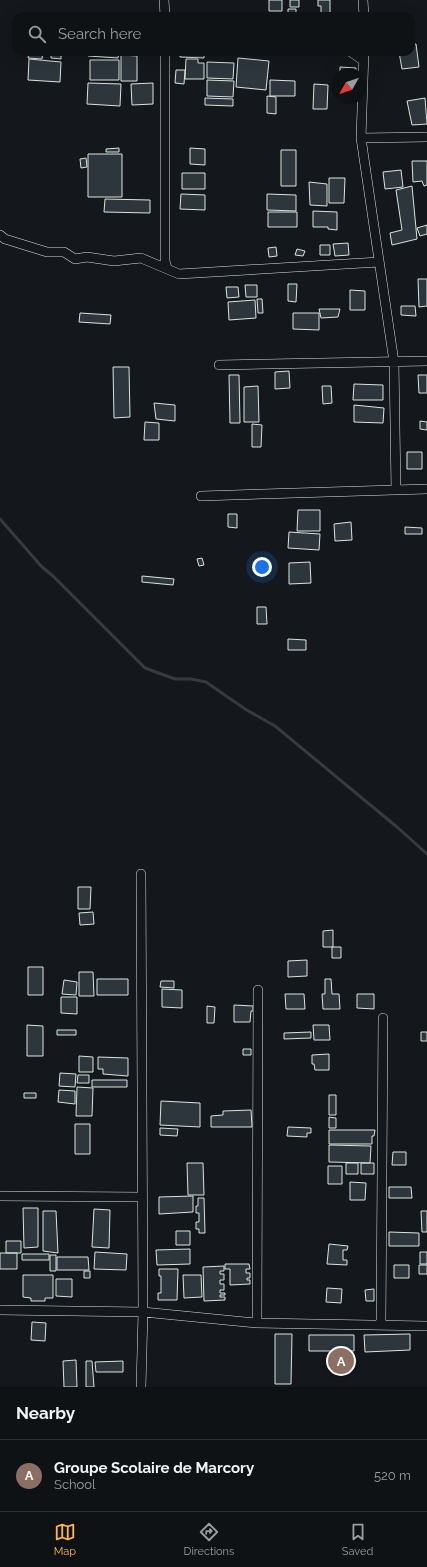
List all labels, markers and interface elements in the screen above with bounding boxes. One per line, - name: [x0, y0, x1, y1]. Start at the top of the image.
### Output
- search box: [12, 12, 415, 56]
- icon: search: [26, 23, 48, 45]
- text: Search here: [58, 25, 141, 43]
- north arrow: [331, 68, 367, 104]
- your location: [252, 557, 272, 577]
- pin: A: [328, 1346, 354, 1376]
- text: Nearby: [16, 1403, 75, 1423]
- text: Groupe Scolaire de Marcory: [54, 1459, 254, 1477]
- text: A: [25, 1468, 33, 1483]
- text: 520 m: [374, 1468, 411, 1483]
- text: School: [54, 1477, 96, 1492]
- tab: Map: [54, 1521, 76, 1558]
- tab: Directions: [184, 1521, 234, 1558]
- tab: Saved: [342, 1521, 373, 1558]

